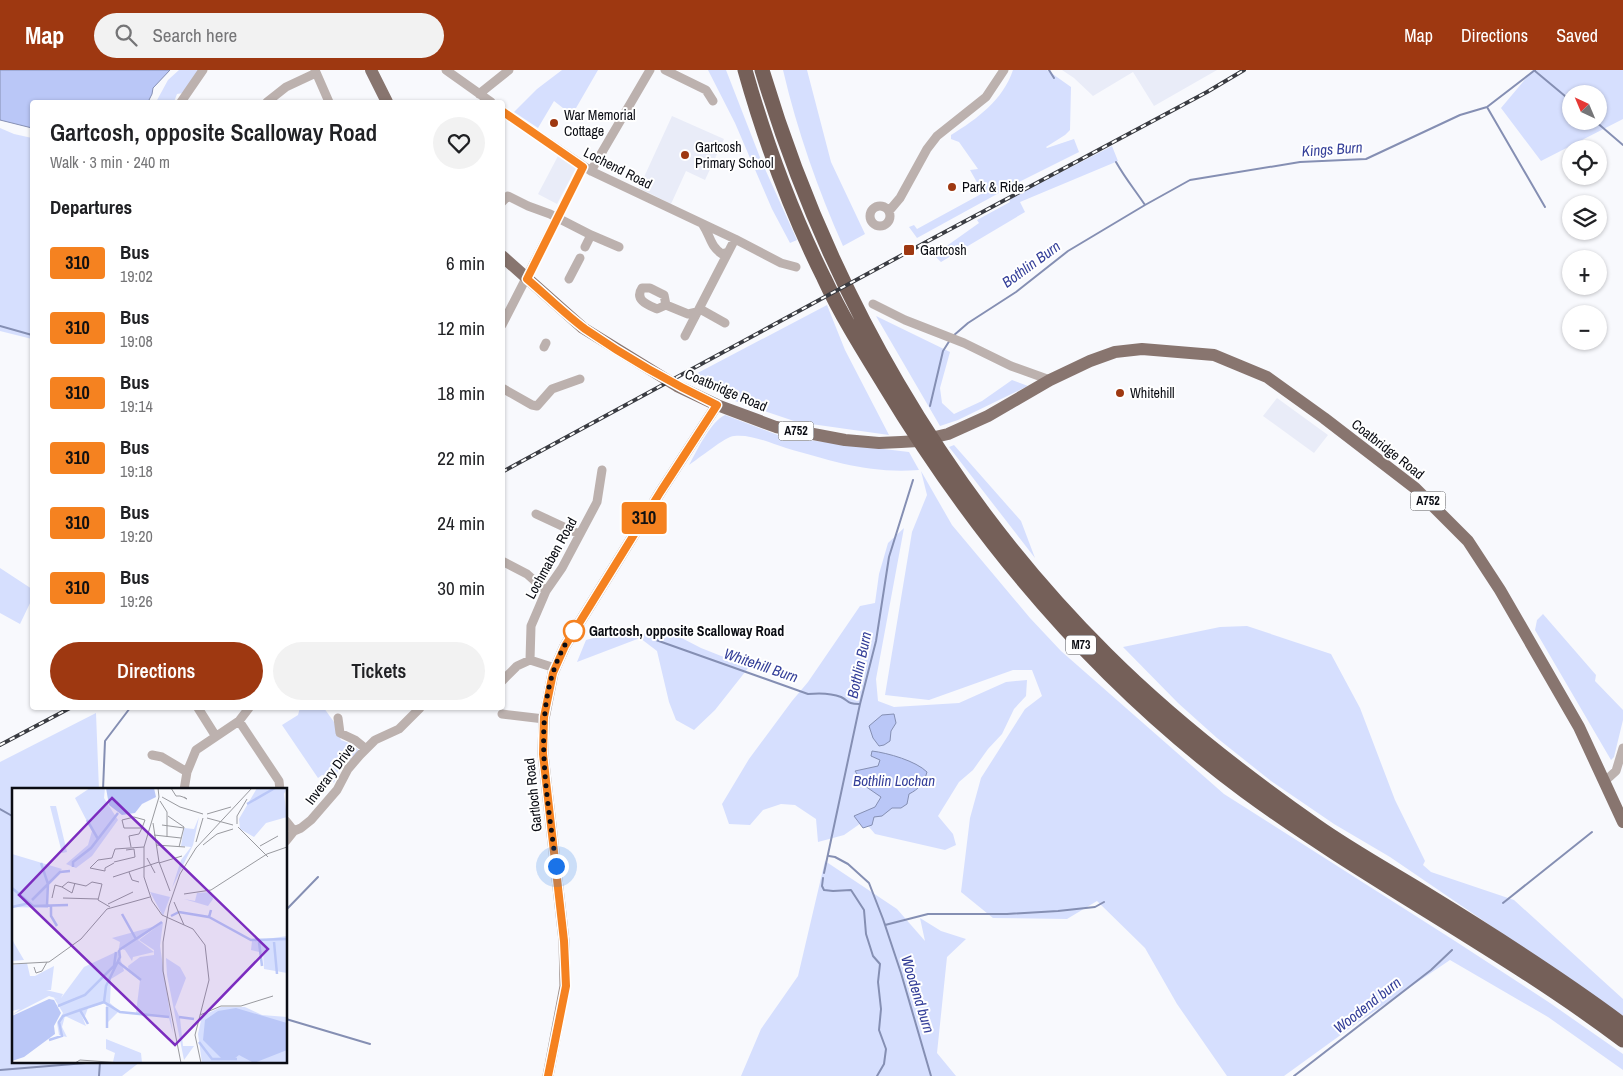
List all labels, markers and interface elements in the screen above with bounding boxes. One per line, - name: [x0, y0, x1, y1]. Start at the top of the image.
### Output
- search box: [94, 13, 444, 58]
- text: Map: [25, 19, 64, 51]
- icon: search: [112, 21, 140, 49]
- text: Search here: [152, 22, 237, 48]
- text: Map: [1404, 23, 1433, 48]
- text: Directions: [1461, 23, 1528, 48]
- text: Saved: [1556, 23, 1598, 48]
- north arrow: [1562, 85, 1608, 130]
- map controls: [1562, 85, 1607, 350]
- place label: War Memorial Cottage: [564, 106, 636, 140]
- text: Gartcosh, opposite Scalloway Road: [50, 116, 377, 148]
- button: heart: [433, 117, 485, 169]
- marker: War Memorial Cottage: [548, 117, 560, 129]
- water label: Kings Burn: [1301, 136, 1363, 162]
- place label: Gartcosh Primary School: [695, 138, 773, 172]
- button: locate: [1562, 140, 1607, 185]
- street label: Lochend Road: [581, 143, 655, 193]
- marker: Gartcosh Primary School: [679, 149, 691, 161]
- text: Walk · 3 min · 240 m: [50, 151, 170, 173]
- place label: Park & Ride: [962, 178, 1024, 196]
- marker: Park & Ride: [946, 181, 958, 193]
- text: Departures: [50, 194, 132, 220]
- button: layers: [1562, 195, 1607, 240]
- water label: Bothlin Burn: [997, 236, 1065, 292]
- text: Bus: [120, 239, 149, 265]
- place label: Gartcosh: [920, 241, 967, 259]
- marker: Gartcosh: [902, 243, 916, 257]
- text: 310: [65, 250, 90, 275]
- text: 6 min: [446, 250, 485, 276]
- button: +: [1562, 250, 1607, 295]
- text: 19:02: [120, 265, 153, 287]
- text: Bus: [120, 304, 149, 330]
- button: −: [1562, 305, 1607, 350]
- text: 310: [65, 315, 90, 340]
- text: 12 min: [437, 315, 485, 341]
- text: 19:08: [120, 330, 153, 352]
- street label: Coatbridge Road: [682, 365, 770, 415]
- text: Bus: [120, 369, 149, 395]
- text: 310: [65, 380, 90, 405]
- text: 18 min: [437, 380, 485, 406]
- place label: Whitehill: [1130, 384, 1175, 402]
- marker: Whitehill: [1114, 387, 1126, 399]
- text: 19:14: [120, 395, 153, 417]
- street label: Coatbridge Road: [1348, 415, 1428, 483]
- road number: A752: [778, 422, 814, 441]
- text: Bus: [120, 434, 149, 460]
- text: 310: [65, 445, 90, 470]
- text: 22 min: [437, 445, 485, 471]
- text: 19:18: [120, 460, 153, 482]
- road number: A752: [1410, 492, 1446, 511]
- text: Bus: [120, 499, 149, 525]
- line badge: 310: [615, 502, 673, 534]
- text: 310: [632, 505, 656, 530]
- text: 310: [65, 510, 90, 535]
- text: 24 min: [437, 510, 485, 536]
- street label: Lochmaben Road: [521, 514, 581, 602]
- text: 19:20: [120, 525, 153, 547]
- text: Bus: [120, 564, 149, 590]
- text: 310: [65, 575, 90, 600]
- text: 30 min: [437, 575, 485, 601]
- text: 19:26: [120, 590, 153, 612]
- marker: Gartcosh, opposite Scalloway Road: [563, 620, 585, 642]
- place label: Gartcosh, opposite Scalloway Road: [589, 622, 784, 640]
- water label: Bothlin Burn: [842, 630, 876, 700]
- road number: M73: [1066, 636, 1096, 654]
- button: Directions: [50, 642, 263, 700]
- button: Tickets: [273, 642, 485, 700]
- water label: Whitehill Burn: [721, 642, 801, 688]
- street label: Inverary Drive: [301, 740, 359, 808]
- street label: Gartloch Road: [520, 757, 546, 833]
- water label: Bothlin Lochan: [853, 770, 935, 791]
- inset map: [12, 788, 288, 1064]
- your location: [544, 854, 569, 879]
- water label: Woodend burn: [896, 952, 940, 1036]
- water label: Woodend burn: [1329, 972, 1405, 1038]

